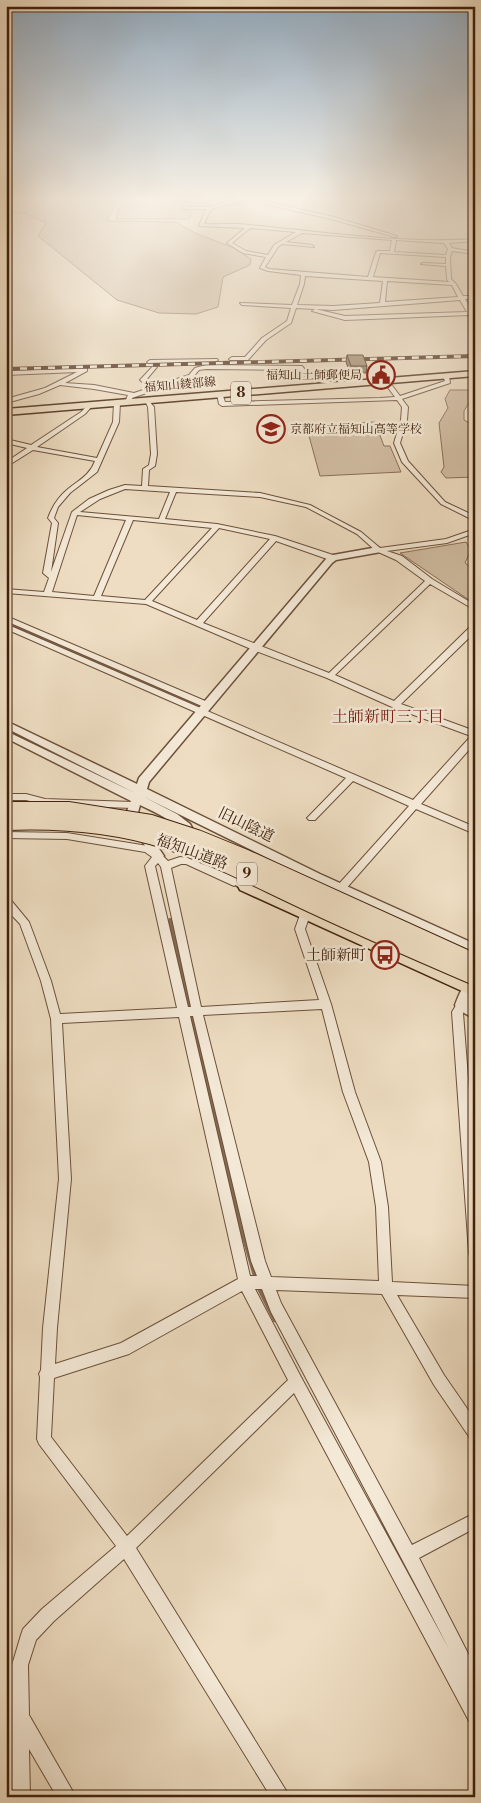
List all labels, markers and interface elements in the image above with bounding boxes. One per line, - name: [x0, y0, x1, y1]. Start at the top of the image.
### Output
- public building icon: 福知山土師郵便局: [366, 360, 396, 390]
- place label: 福知山土師郵便局: [266, 368, 362, 383]
- street label: 福知山綾部線: [143, 374, 217, 396]
- road number: 8: [231, 382, 251, 404]
- school or university icon: 京都府立福知山高等学校: [256, 414, 286, 444]
- place label: 京都府立福知山高等学校: [290, 422, 422, 437]
- district label: 土師新町三丁目: [332, 707, 444, 727]
- street label: 旧山陰道: [215, 803, 277, 847]
- street label: 福知山道路: [154, 830, 230, 874]
- road number: 9: [237, 862, 257, 886]
- bus stop icon: 土師新町: [370, 940, 400, 970]
- place label: 土師新町: [306, 946, 366, 965]

